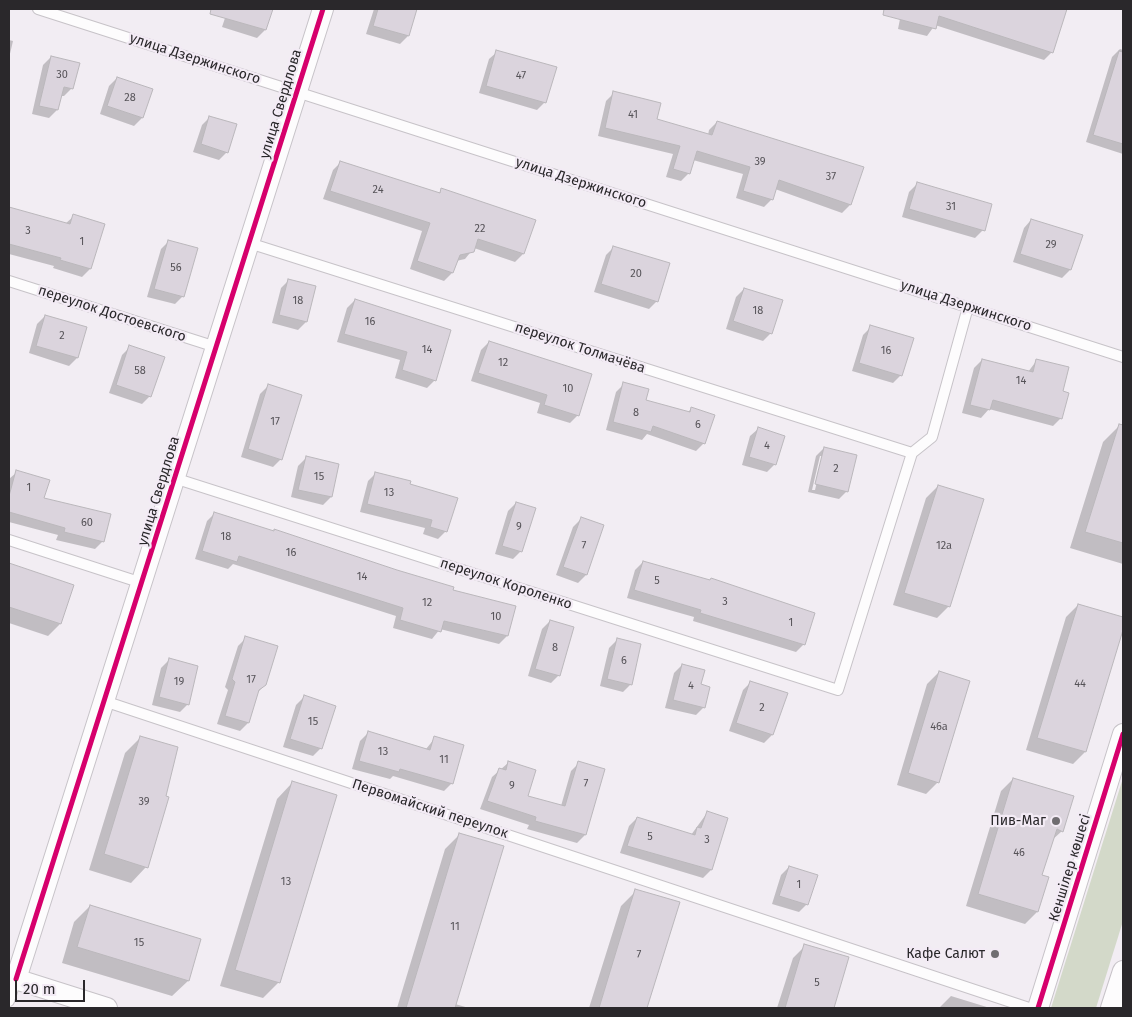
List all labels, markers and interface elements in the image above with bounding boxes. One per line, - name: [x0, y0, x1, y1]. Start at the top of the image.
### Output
- street label: улица Дзержинского: [127, 30, 263, 88]
- street label: улица Свердлова: [256, 47, 306, 161]
- house number: 30: [56, 68, 68, 82]
- house number: 47: [516, 69, 526, 83]
- house number: 28: [124, 91, 136, 105]
- house number: 41: [628, 108, 638, 122]
- street label: улица Дзержинского: [513, 154, 649, 212]
- house number: 39: [754, 155, 766, 169]
- house number: 37: [826, 170, 836, 184]
- house number: 24: [373, 183, 383, 197]
- house number: 31: [946, 200, 956, 214]
- house number: 22: [475, 222, 485, 236]
- house number: 3: [25, 224, 31, 238]
- house number: 1: [80, 235, 84, 249]
- house number: 29: [1045, 238, 1057, 252]
- house number: 56: [170, 261, 182, 275]
- house number: 20: [630, 267, 642, 281]
- street label: улица Дзержинского: [898, 277, 1034, 335]
- street label: переулок Достоевского: [36, 282, 188, 346]
- house number: 18: [293, 294, 303, 308]
- house number: 18: [753, 304, 763, 318]
- house number: 16: [365, 315, 375, 329]
- street label: переулок Толмачёва: [513, 319, 647, 377]
- house number: 2: [59, 329, 65, 343]
- house number: 14: [422, 343, 432, 357]
- house number: 16: [881, 344, 891, 358]
- house number: 12: [498, 356, 508, 370]
- house number: 58: [134, 364, 146, 378]
- house number: 14: [1016, 374, 1026, 388]
- house number: 10: [563, 382, 573, 396]
- house number: 8: [633, 406, 639, 420]
- house number: 17: [270, 415, 280, 429]
- house number: 6: [695, 418, 701, 432]
- street label: улица Свердлова: [134, 434, 184, 548]
- house number: 4: [764, 439, 770, 453]
- house number: 2: [833, 462, 839, 476]
- house number: 15: [314, 470, 324, 484]
- house number: 1: [27, 481, 31, 495]
- house number: 13: [384, 486, 394, 500]
- house number: 60: [81, 516, 93, 530]
- house number: 9: [516, 520, 522, 534]
- house number: 18: [221, 530, 231, 544]
- house number: 7: [582, 539, 586, 553]
- house number: 12а: [936, 539, 952, 553]
- house number: 16: [286, 546, 296, 560]
- street label: переулок Короленко: [438, 555, 574, 613]
- house number: 14: [357, 570, 367, 584]
- house number: 5: [654, 574, 660, 588]
- house number: 3: [722, 595, 728, 609]
- house number: 12: [422, 596, 432, 610]
- house number: 10: [491, 610, 501, 624]
- house number: 1: [789, 616, 793, 630]
- house number: 8: [552, 641, 558, 655]
- house number: 6: [621, 654, 627, 668]
- house number: 17: [246, 673, 256, 687]
- house number: 19: [174, 675, 184, 689]
- house number: 44: [1074, 677, 1086, 691]
- house number: 4: [688, 679, 694, 693]
- house number: 2: [759, 701, 765, 715]
- house number: 15: [308, 715, 318, 729]
- house number: 46а: [930, 720, 948, 734]
- house number: 13: [378, 745, 388, 759]
- house number: 11: [439, 753, 449, 767]
- street label: Первомайский переулок: [350, 776, 510, 842]
- house number: 7: [584, 777, 588, 791]
- house number: 9: [509, 779, 515, 793]
- house number: 39: [138, 795, 150, 809]
- street label: Кеншілер көшесі: [1046, 812, 1094, 924]
- place label: Пив-Маг: [990, 813, 1046, 829]
- marker: Пив-Маг: [1050, 815, 1062, 827]
- house number: 5: [647, 830, 653, 844]
- house number: 3: [704, 833, 710, 847]
- house number: 46: [1013, 846, 1025, 860]
- house number: 13: [281, 875, 291, 889]
- house number: 1: [797, 878, 801, 892]
- house number: 11: [450, 920, 460, 934]
- house number: 15: [134, 936, 144, 950]
- place label: Кафе Салют: [906, 946, 985, 962]
- house number: 7: [637, 948, 641, 962]
- marker: Кафе Салют: [989, 948, 1001, 960]
- scale bar: [18, 970, 88, 1002]
- house number: 5: [814, 976, 820, 990]
- text: 20 m: [23, 980, 56, 998]

